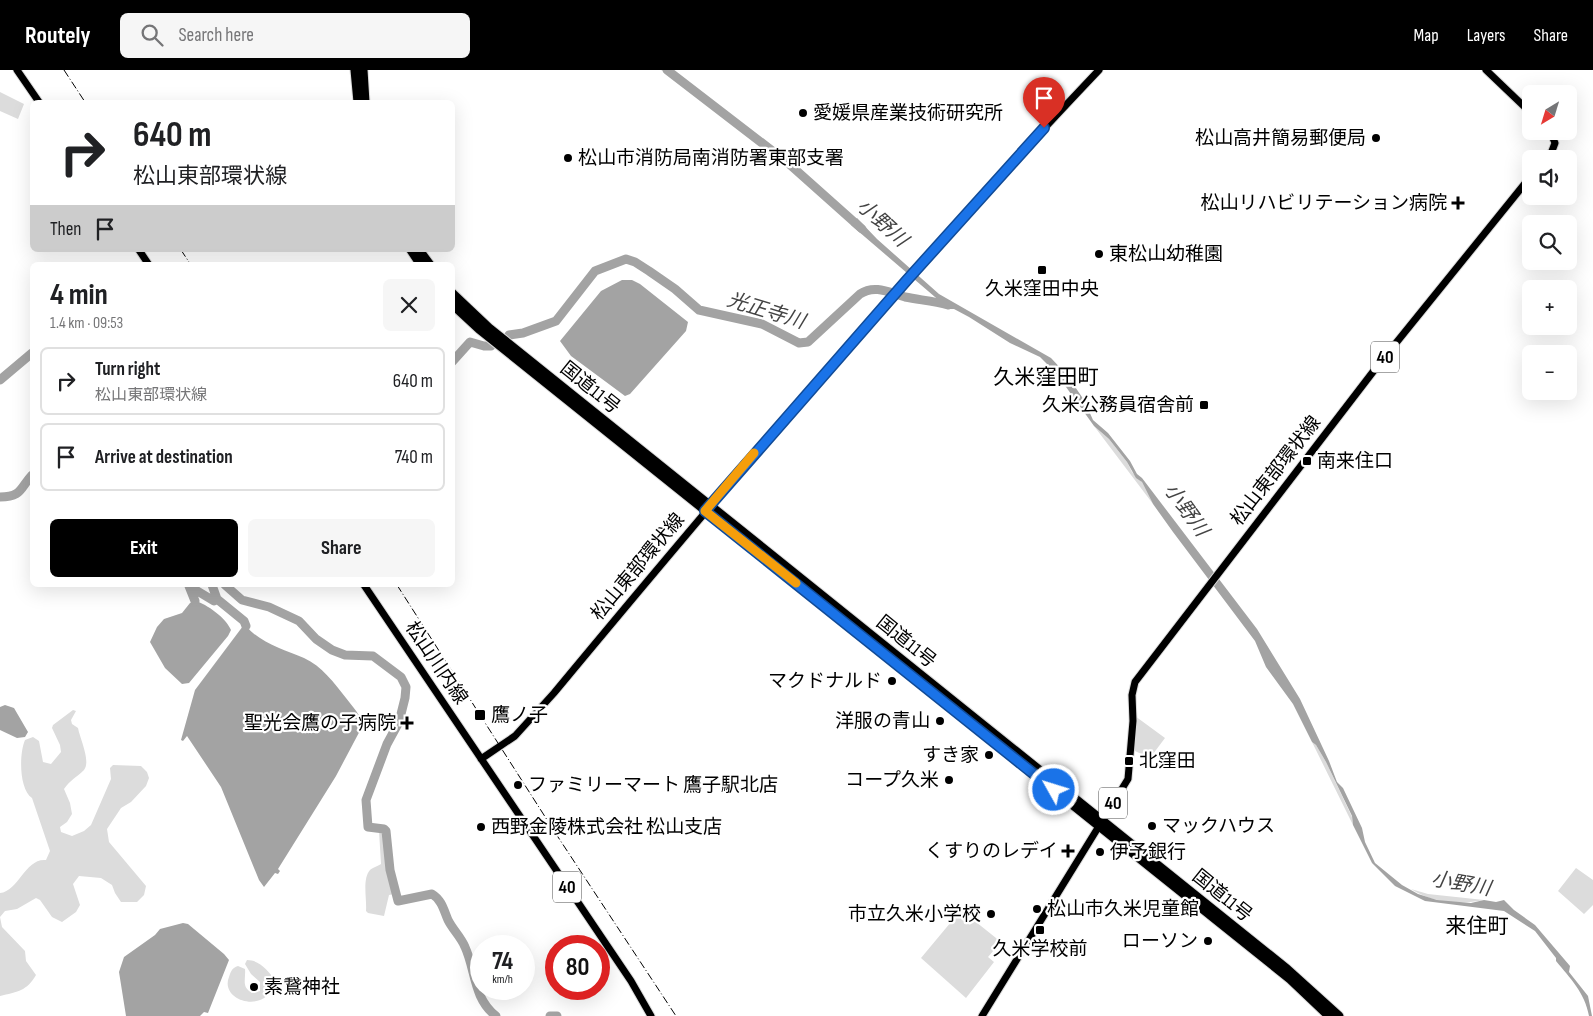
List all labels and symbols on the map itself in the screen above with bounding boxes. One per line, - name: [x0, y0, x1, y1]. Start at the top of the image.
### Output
- pin: [1023, 77, 1065, 128]
- north arrow: [1522, 85, 1578, 140]
- place label: 愛媛県産業技術研究所: [813, 102, 1003, 125]
- marker: 愛媛県産業技術研究所: [797, 107, 809, 119]
- place label: 松山高井簡易郵便局: [1195, 127, 1366, 150]
- marker: 松山高井簡易郵便局: [1370, 132, 1382, 144]
- place label: 松山市消防局南消防署東部支署: [578, 147, 844, 170]
- marker: 松山市消防局南消防署東部支署: [562, 152, 574, 164]
- place label: 松山リハビリテーション病院: [1200, 192, 1447, 215]
- water label: 小野川: [852, 194, 914, 253]
- marker: 松山リハビリテーション病院: [1451, 196, 1465, 210]
- place label: 東松山幼稚園: [1109, 243, 1223, 266]
- marker: 東松山幼稚園: [1093, 248, 1105, 260]
- marker: 久米窪田中央: [1036, 264, 1048, 276]
- place label: 久米窪田中央: [985, 278, 1099, 301]
- water label: 光正寺川: [724, 288, 810, 335]
- road number: 40: [1371, 342, 1399, 372]
- street label: 国道11号: [555, 357, 625, 419]
- district label: 久米窪田町: [994, 365, 1099, 390]
- place label: 久米公務員宿舎前: [1042, 394, 1194, 417]
- marker: 久米公務員宿舎前: [1198, 399, 1210, 411]
- street label: 松山東部環状線: [1226, 412, 1326, 530]
- place label: 南来住口: [1317, 450, 1393, 473]
- marker: 南来住口: [1301, 455, 1313, 467]
- water label: 小野川: [1159, 479, 1215, 543]
- street label: 松山東部環状線: [586, 509, 690, 625]
- street label: 国道11号: [871, 611, 941, 673]
- street label: 松山川内線: [400, 617, 472, 709]
- place label: マクドナルド: [768, 670, 882, 693]
- marker: マクドナルド: [886, 675, 898, 687]
- place label: 鷹ノ子: [491, 704, 548, 727]
- marker: 鷹ノ子: [473, 708, 487, 722]
- place label: 洋服の青山: [835, 710, 930, 733]
- place label: 聖光会鷹の子病院: [244, 712, 396, 735]
- marker: 洋服の青山: [934, 715, 946, 727]
- marker: 聖光会鷹の子病院: [400, 716, 414, 730]
- place label: すき家: [922, 744, 979, 767]
- marker: すき家: [983, 749, 995, 761]
- place label: 北窪田: [1139, 750, 1196, 773]
- marker: 北窪田: [1123, 755, 1135, 767]
- position arrow: [1027, 763, 1079, 815]
- place label: コープ久米: [845, 769, 939, 792]
- place label: ファミリーマート 鷹子駅北店: [528, 774, 778, 797]
- marker: コープ久米: [943, 774, 955, 786]
- marker: ファミリーマート 鷹子駅北店: [512, 779, 524, 791]
- road number: 40: [1099, 788, 1127, 818]
- place label: マックハウス: [1162, 815, 1275, 838]
- place label: 西野金陵株式会社 松山支店: [491, 816, 722, 839]
- marker: マックハウス: [1146, 820, 1158, 832]
- marker: 西野金陵株式会社 松山支店: [475, 821, 487, 833]
- place label: くすりのレデイ: [925, 840, 1058, 863]
- place label: 伊予銀行: [1110, 841, 1186, 864]
- marker: くすりのレデイ: [1062, 845, 1074, 857]
- marker: 伊予銀行: [1094, 846, 1106, 858]
- street label: 国道11号: [1187, 865, 1257, 927]
- water label: 小野川: [1429, 867, 1495, 901]
- road number: 40: [553, 872, 581, 902]
- place label: 松山市久米児童館: [1047, 898, 1199, 921]
- place label: 市立久米小学校: [848, 903, 981, 926]
- marker: 松山市久米児童館: [1031, 903, 1043, 915]
- marker: 市立久米小学校: [985, 908, 997, 920]
- district label: 来住町: [1446, 914, 1509, 939]
- marker: 久米学校前: [1034, 924, 1046, 936]
- place label: ローソン: [1122, 930, 1198, 953]
- speed limit sign: 80: [545, 935, 610, 1000]
- marker: ローソン: [1202, 935, 1214, 947]
- place label: 久米学校前: [992, 938, 1088, 961]
- place label: 素鵞神社: [264, 976, 340, 999]
- marker: 素鵞神社: [248, 981, 260, 993]

